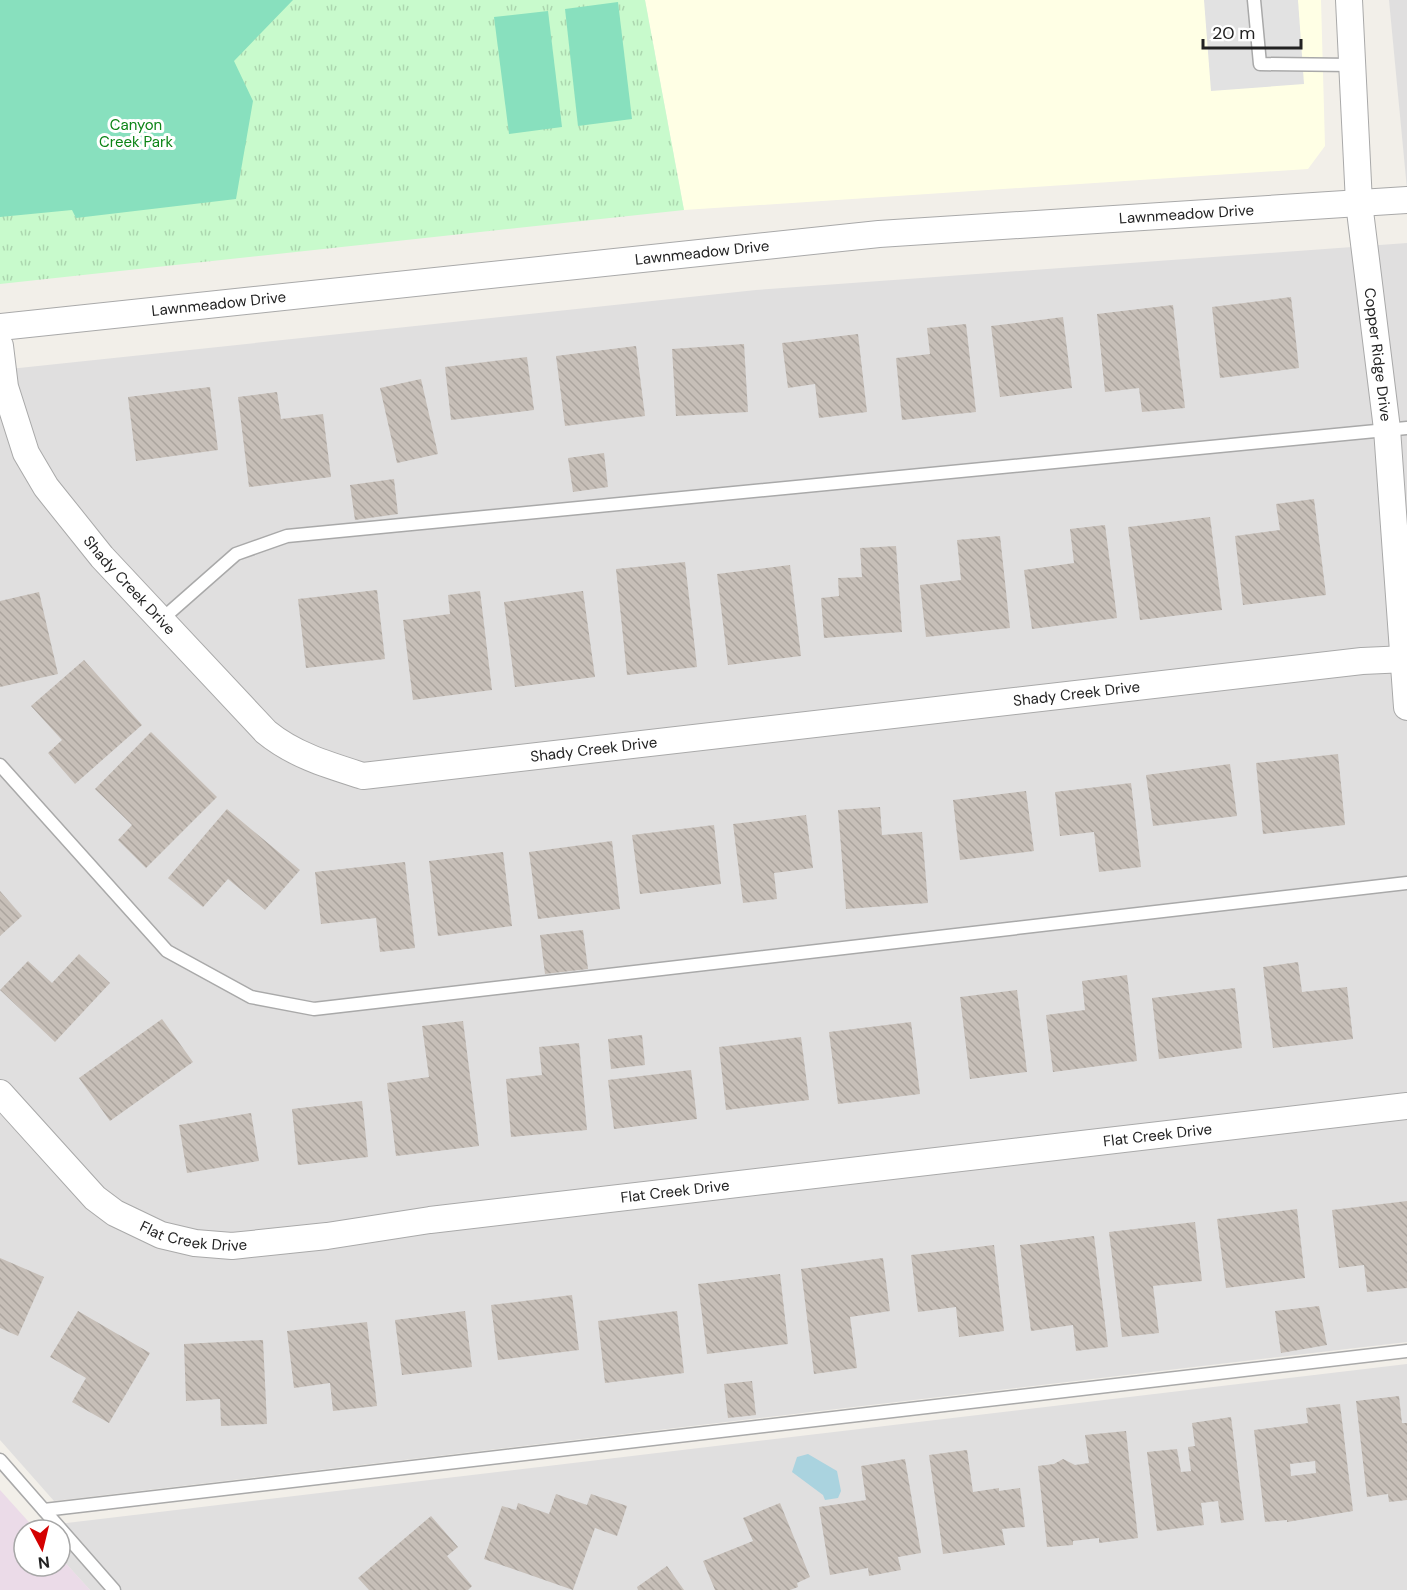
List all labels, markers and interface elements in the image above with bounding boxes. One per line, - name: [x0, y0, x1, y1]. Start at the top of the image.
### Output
- scale bar: [1203, 12, 1300, 50]
- text: 20 m: [1212, 21, 1255, 45]
- park label: Canyon Creek Park: [99, 115, 174, 152]
- street label: Lawnmeadow Drive: [1118, 200, 1255, 229]
- street label: Lawnmeadow Drive: [634, 236, 770, 270]
- street label: Lawnmeadow Drive: [151, 287, 287, 321]
- street label: Copper Ridge Drive: [1360, 287, 1396, 423]
- street label: Shady Creek Drive: [79, 532, 180, 639]
- street label: Shady Creek Drive: [1012, 677, 1141, 711]
- street label: Shady Creek Drive: [529, 732, 658, 767]
- street label: Flat Creek Drive: [1102, 1119, 1213, 1151]
- street label: Flat Creek Drive: [619, 1175, 730, 1208]
- street label: Flat Creek Drive: [137, 1216, 248, 1256]
- north arrow: [12, 1518, 72, 1578]
- text: N: [37, 1551, 51, 1574]

